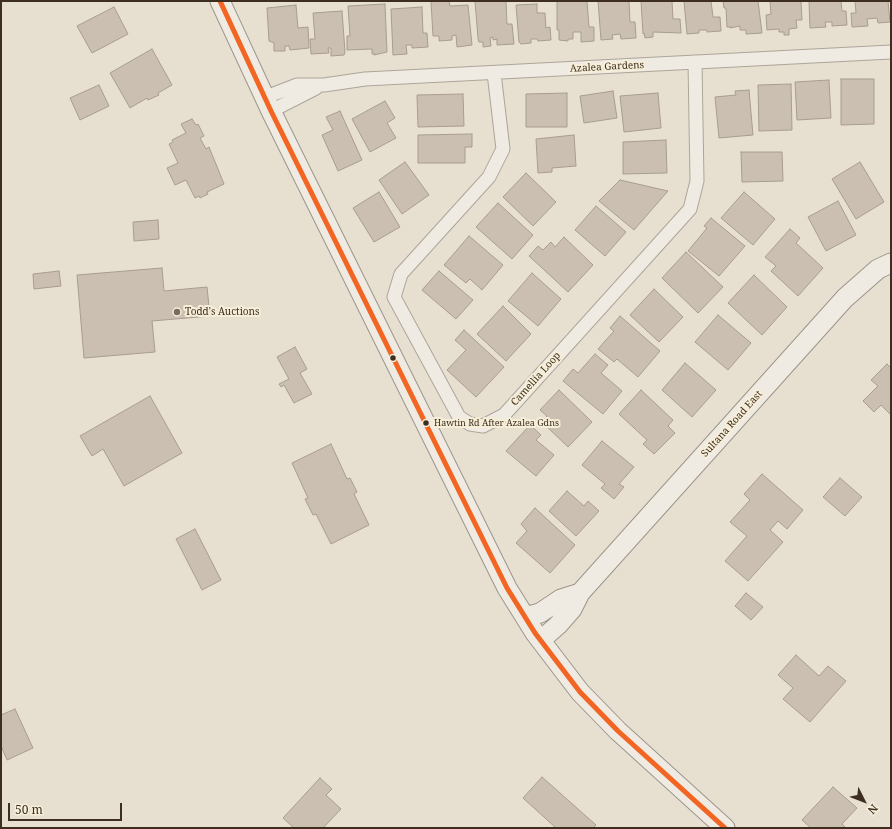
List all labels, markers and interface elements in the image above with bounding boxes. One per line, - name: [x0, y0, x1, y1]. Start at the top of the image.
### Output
- street label: Azalea Gardens: [570, 59, 644, 75]
- place label: Todd's Auctions: [185, 306, 260, 318]
- marker: Todd's Auctions: [172, 307, 182, 317]
- street label: Camellia Loop: [509, 350, 563, 408]
- unlabelled marker: [388, 353, 398, 363]
- street label: Sultana Road East: [699, 388, 765, 460]
- marker: Hawtin Rd After Azalea Gdns: [421, 418, 431, 428]
- place label: Hawtin Rd After Azalea Gdns: [434, 418, 559, 428]
- north arrow: [844, 781, 884, 821]
- scale bar: [10, 795, 124, 821]
- text: 50 m: [15, 801, 43, 818]
- text: N: [865, 801, 882, 818]

